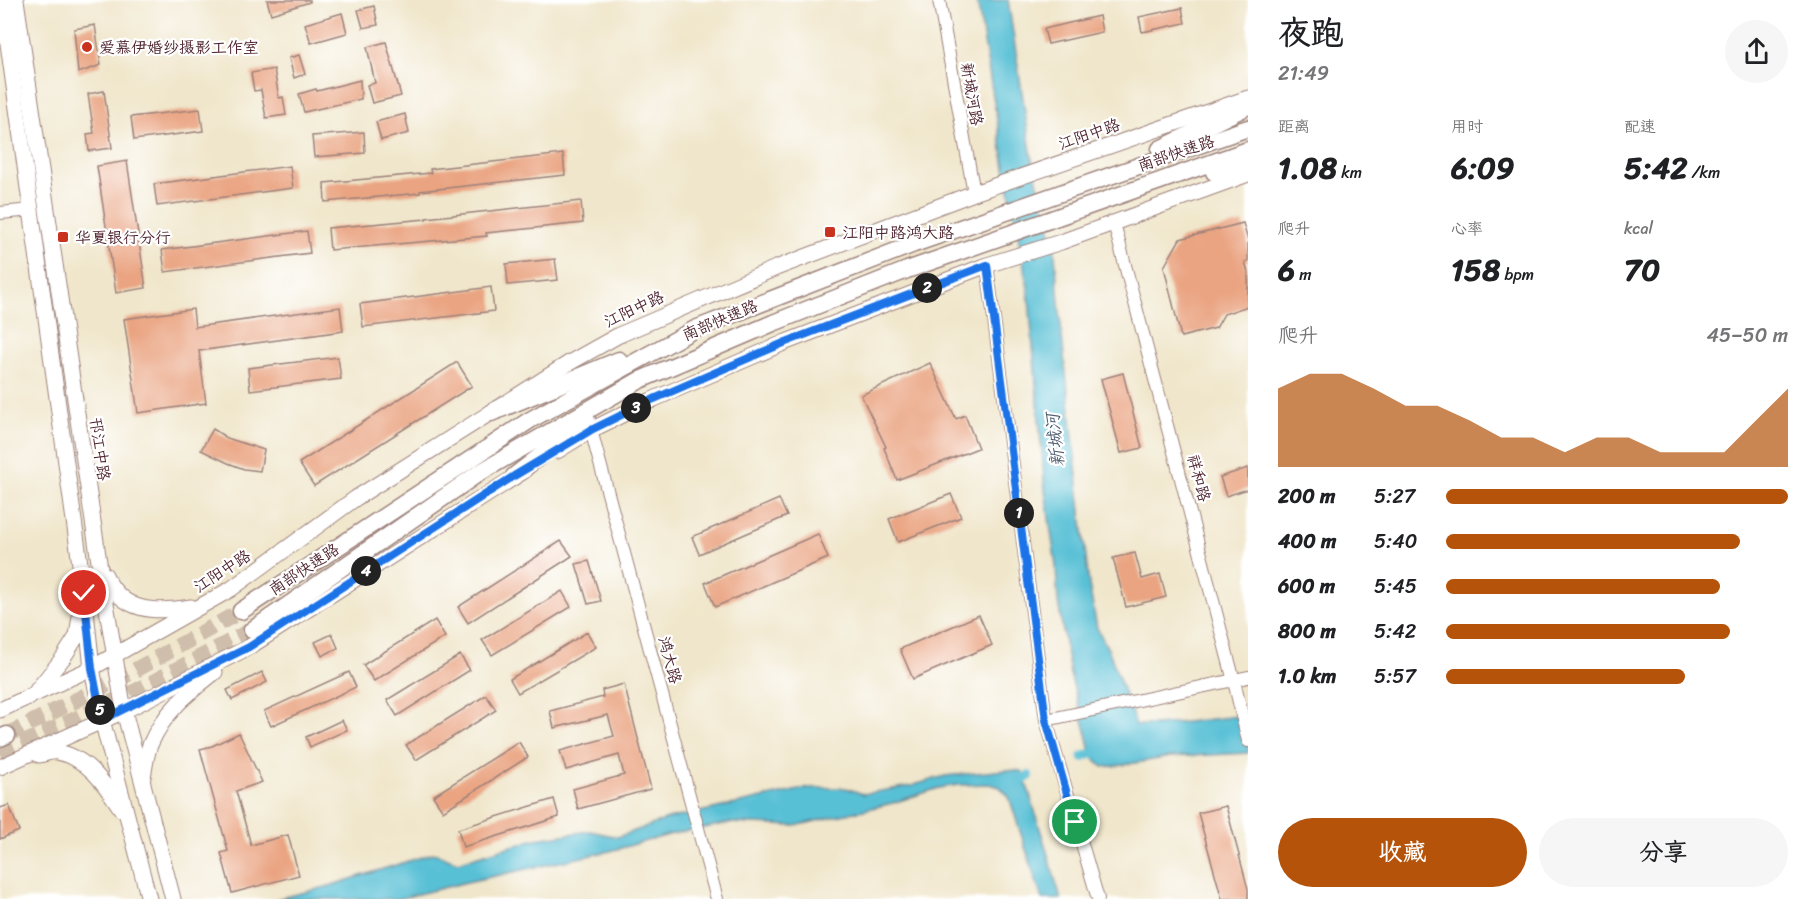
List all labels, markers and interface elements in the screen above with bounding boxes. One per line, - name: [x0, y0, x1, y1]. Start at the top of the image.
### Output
- text: 夜跑: [1278, 4, 1344, 62]
- button: share: [1725, 20, 1788, 83]
- place label: 爱慕伊婚纱摄影工作室: [99, 33, 259, 62]
- marker: 爱慕伊婚纱摄影工作室: [80, 40, 94, 54]
- text: 21:49: [1278, 56, 1329, 91]
- street label: 新城河路: [952, 60, 992, 128]
- street label: 江阳中路: [1054, 110, 1124, 158]
- text: 距离: [1278, 112, 1310, 141]
- text: 用时: [1451, 112, 1483, 141]
- text: 配速: [1624, 112, 1656, 141]
- street label: 南部快速路: [1133, 126, 1219, 180]
- text: 1.08: [1278, 141, 1337, 195]
- text: 6:09: [1451, 141, 1514, 195]
- text: 5:42: [1624, 141, 1687, 195]
- text: km: [1337, 158, 1362, 187]
- text: /km: [1687, 158, 1720, 187]
- text: 爬升: [1278, 214, 1310, 243]
- text: 心率: [1451, 214, 1483, 243]
- text: kcal: [1624, 214, 1653, 243]
- place label: 江阳中路鸿大路: [842, 218, 954, 247]
- place label: 华夏银行分行: [75, 223, 171, 252]
- marker: 江阳中路鸿大路: [823, 225, 837, 239]
- marker: 华夏银行分行: [56, 230, 70, 244]
- text: 6: [1278, 243, 1295, 297]
- text: 158: [1451, 243, 1500, 297]
- text: 70: [1624, 243, 1660, 297]
- text: m: [1295, 260, 1312, 289]
- text: bpm: [1500, 260, 1534, 289]
- pin: 2: [912, 273, 942, 303]
- text: 2: [922, 273, 932, 302]
- street label: 江阳中路: [599, 282, 669, 336]
- street label: 南部快速路: [678, 291, 762, 349]
- text: 爬升: [1278, 318, 1318, 353]
- text: 45–50 m: [1707, 318, 1788, 353]
- pin: 3: [621, 393, 651, 423]
- text: 3: [632, 393, 640, 422]
- water label: 新城河: [1036, 408, 1074, 469]
- street label: 邗江中路: [81, 415, 119, 483]
- street label: 祥和路: [1179, 451, 1219, 505]
- text: 200 m: [1278, 479, 1335, 514]
- text: 5:27: [1374, 479, 1415, 514]
- pin: 1: [1004, 498, 1034, 528]
- text: 1: [1016, 498, 1022, 527]
- text: 400 m: [1278, 524, 1336, 559]
- text: 5:40: [1374, 524, 1417, 559]
- street label: 南部快速路: [263, 535, 345, 603]
- street label: 江阳中路: [187, 541, 257, 601]
- pin: 4: [351, 556, 381, 586]
- text: 4: [361, 556, 371, 585]
- pin: [58, 567, 109, 618]
- text: 600 m: [1278, 569, 1335, 604]
- text: 5:45: [1374, 569, 1417, 604]
- icon: check: [67, 576, 100, 609]
- text: 800 m: [1278, 614, 1336, 649]
- text: 5:42: [1374, 614, 1416, 649]
- street label: 鸿大路: [650, 633, 690, 687]
- text: 1.0 km: [1278, 659, 1336, 694]
- text: 5:57: [1374, 659, 1416, 694]
- pin: 5: [85, 695, 115, 725]
- text: 5: [95, 695, 105, 724]
- pin: [1049, 796, 1100, 847]
- icon: arrive: [1058, 805, 1091, 838]
- button: 收藏: [1278, 818, 1527, 887]
- button: 分享: [1539, 818, 1788, 887]

